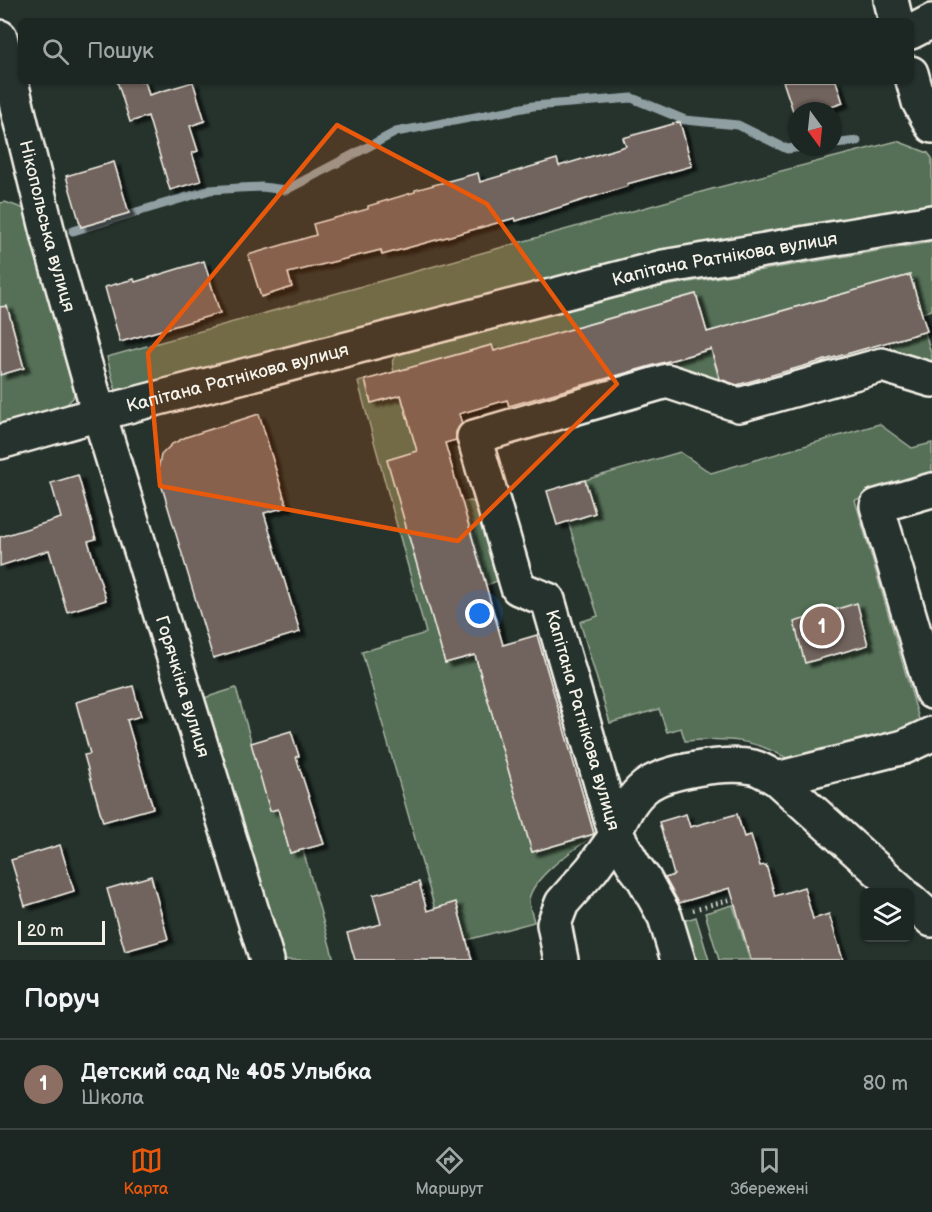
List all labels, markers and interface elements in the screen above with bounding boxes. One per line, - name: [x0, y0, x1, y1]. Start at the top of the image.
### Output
- search box: [18, 18, 914, 84]
- icon: search: [39, 35, 72, 68]
- text: Пошук: [87, 38, 154, 65]
- north arrow: [788, 102, 842, 156]
- street label: Нікопольська вулиця: [15, 138, 80, 314]
- street label: Капітана Ратнікова вулиця: [610, 228, 839, 291]
- street label: Капітана Ратнікова вулиця: [124, 339, 351, 417]
- your location: [465, 599, 494, 628]
- pin: 1: [802, 604, 842, 648]
- street label: Капітана Ратнікова вулиця: [541, 607, 624, 833]
- street label: Горячкіна вулиця: [151, 613, 214, 760]
- map controls: [860, 888, 914, 942]
- button: layers: [860, 888, 914, 942]
- scale bar: [18, 918, 105, 946]
- text: 20 m: [27, 922, 63, 941]
- text: Поруч: [24, 984, 100, 1015]
- text: Детский сад № 405 Улыбка: [81, 1059, 371, 1086]
- text: 1: [39, 1072, 48, 1096]
- text: 80 m: [863, 1072, 908, 1096]
- text: Школа: [81, 1086, 144, 1110]
- tab: Карта: [123, 1144, 169, 1199]
- tab: Маршрут: [415, 1144, 484, 1199]
- tab: Збережені: [730, 1144, 809, 1199]

